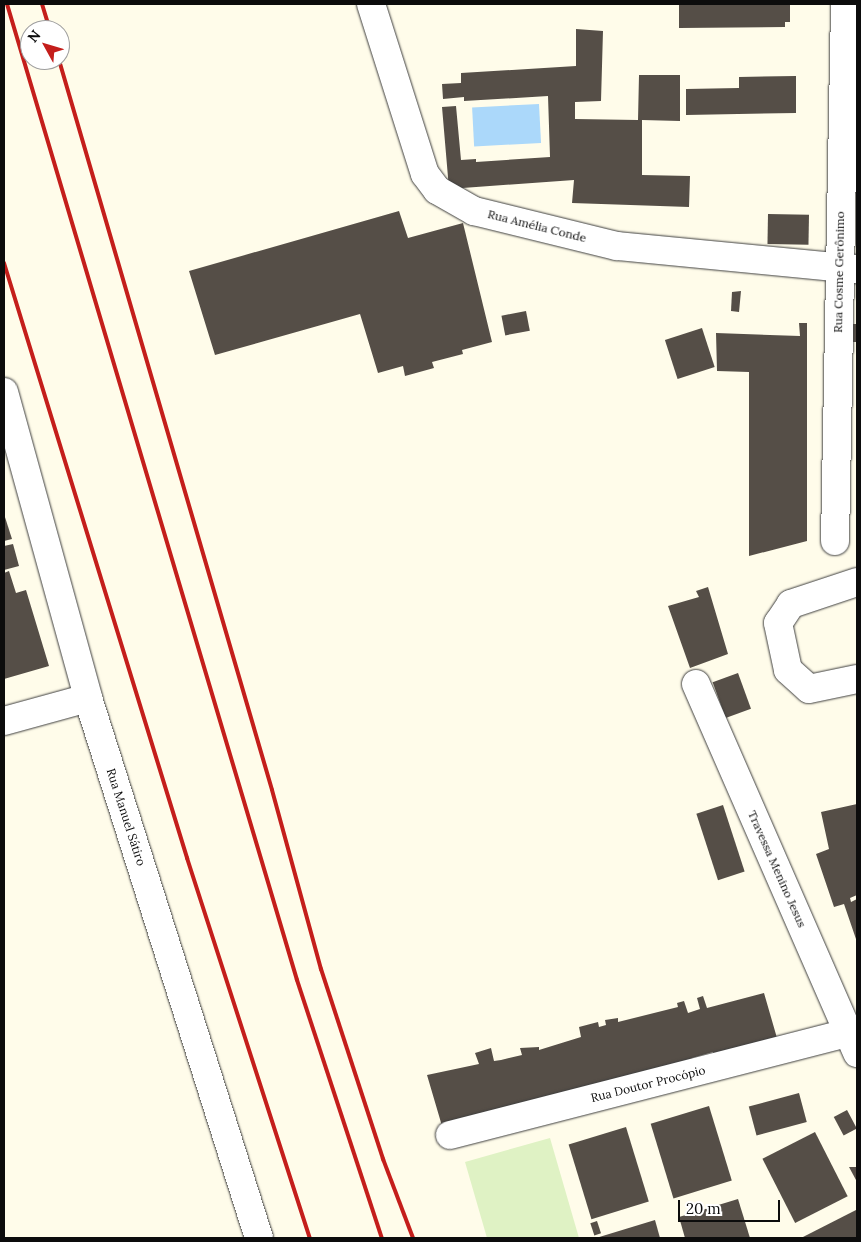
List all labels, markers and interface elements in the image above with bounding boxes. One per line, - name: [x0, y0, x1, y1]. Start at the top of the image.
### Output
- north arrow: [20, 20, 70, 70]
- text: N: [24, 26, 45, 46]
- street label: Rua Amélia Conde: [486, 207, 588, 245]
- street label: Rua Cosme Gerônimo: [831, 211, 847, 333]
- street label: Rua Manuel Sátiro: [103, 766, 149, 868]
- street label: Travessa Menino Jesus: [745, 808, 809, 930]
- street label: Rua Doutor Procópio: [589, 1063, 707, 1105]
- scale bar: [681, 1190, 784, 1222]
- text: 20 m: [686, 1199, 721, 1218]

